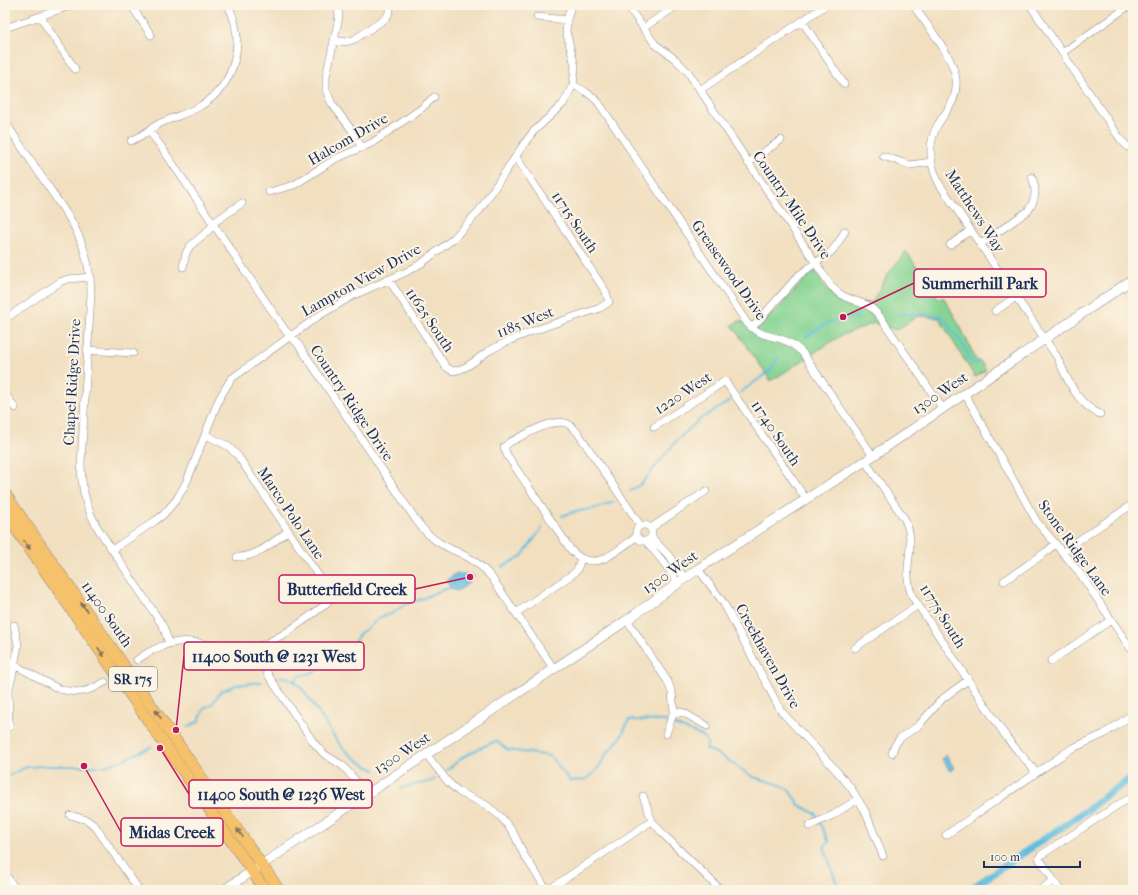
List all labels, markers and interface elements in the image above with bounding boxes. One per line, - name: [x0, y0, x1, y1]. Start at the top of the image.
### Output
- street label: Halcom Drive: [305, 109, 392, 169]
- street label: Country Mile Drive: [749, 147, 835, 263]
- street label: Matthews Way: [941, 166, 1009, 257]
- street label: 11715 South: [548, 188, 602, 257]
- street label: Greasewood Drive: [688, 216, 771, 324]
- street label: Lampton View Drive: [298, 239, 424, 320]
- callout: Summerhill Park: [914, 269, 1046, 297]
- text: Summerhill Park: [922, 274, 1039, 293]
- street label: 11625 South: [402, 284, 458, 356]
- street label: 1185 West: [494, 302, 557, 342]
- street label: Chapel Ridge Drive: [60, 318, 84, 446]
- street label: Country Ridge Drive: [306, 341, 398, 465]
- street label: 1300 West: [909, 367, 972, 418]
- street label: 1220 West: [651, 368, 715, 418]
- street label: 11740 South: [747, 397, 805, 470]
- street label: Marco Polo Lane: [253, 463, 329, 563]
- street label: Stone Ridge Lane: [1034, 497, 1116, 600]
- one-way arrow: [23, 540, 31, 550]
- street label: 1300 West: [639, 546, 702, 598]
- callout: Butterfield Creek: [279, 575, 415, 603]
- street label: 11400 South: [78, 577, 137, 651]
- text: Butterfield Creek: [287, 580, 408, 599]
- street label: 11775 South: [916, 581, 970, 652]
- street label: Creekhaven Drive: [732, 600, 805, 712]
- one-way arrow: [80, 602, 88, 613]
- callout: 11400 South @ 1231 West: [184, 642, 364, 670]
- one-way arrow: [97, 647, 105, 657]
- text: 11400 South @ 1231 West: [192, 647, 357, 667]
- road number: SR 175: [109, 667, 157, 691]
- one-way arrow: [154, 709, 162, 720]
- street label: 1300 West: [371, 728, 434, 778]
- callout: 11400 South @ 1236 West: [189, 780, 372, 808]
- text: 11400 South @ 1236 West: [197, 785, 365, 805]
- callout: Midas Creek: [121, 818, 223, 846]
- text: Midas Creek: [128, 823, 216, 842]
- one-way arrow: [236, 827, 244, 838]
- scale bar: [984, 843, 1080, 869]
- text: 100 m: [990, 850, 1020, 864]

